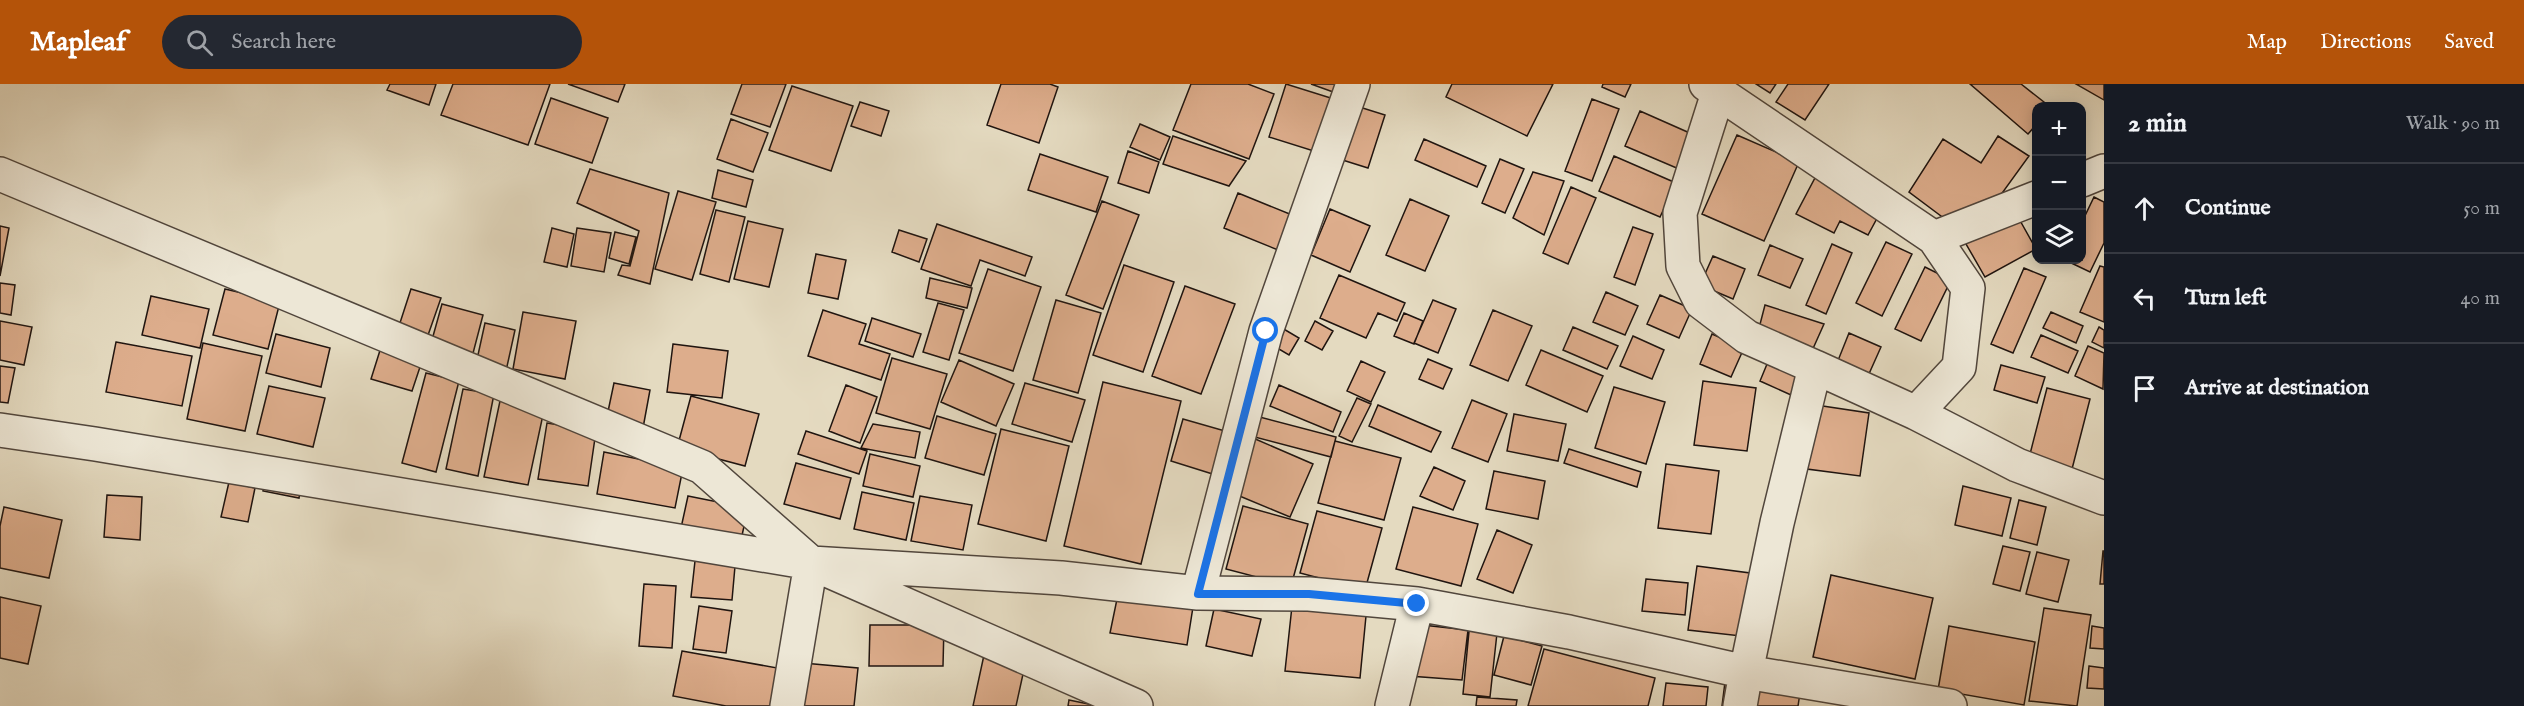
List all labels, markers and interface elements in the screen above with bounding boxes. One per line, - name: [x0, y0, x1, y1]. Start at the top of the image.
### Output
- search box: [162, 15, 582, 69]
- text: Mapleaf: [30, 25, 126, 60]
- icon: search: [183, 26, 216, 59]
- text: Search here: [231, 28, 336, 56]
- text: Map: [2247, 29, 2287, 56]
- text: Directions: [2320, 29, 2411, 56]
- text: Saved: [2444, 29, 2494, 56]
- map controls: [2032, 102, 2086, 264]
- button: +: [2032, 102, 2086, 156]
- text: 2 min: [2128, 107, 2187, 140]
- text: Walk · 90 m: [2406, 111, 2500, 136]
- button: −: [2032, 156, 2086, 210]
- icon: ahead: [2128, 192, 2161, 225]
- text: Continue: [2185, 194, 2271, 222]
- text: 50 m: [2463, 196, 2500, 221]
- button: layers: [2032, 210, 2086, 264]
- icon: left: [2128, 282, 2161, 315]
- text: Turn left: [2185, 284, 2267, 312]
- text: 40 m: [2461, 286, 2500, 311]
- route start: [1252, 317, 1278, 343]
- icon: arrive: [2128, 372, 2161, 405]
- text: Arrive at destination: [2185, 374, 2369, 402]
- route end: [1403, 590, 1429, 616]

